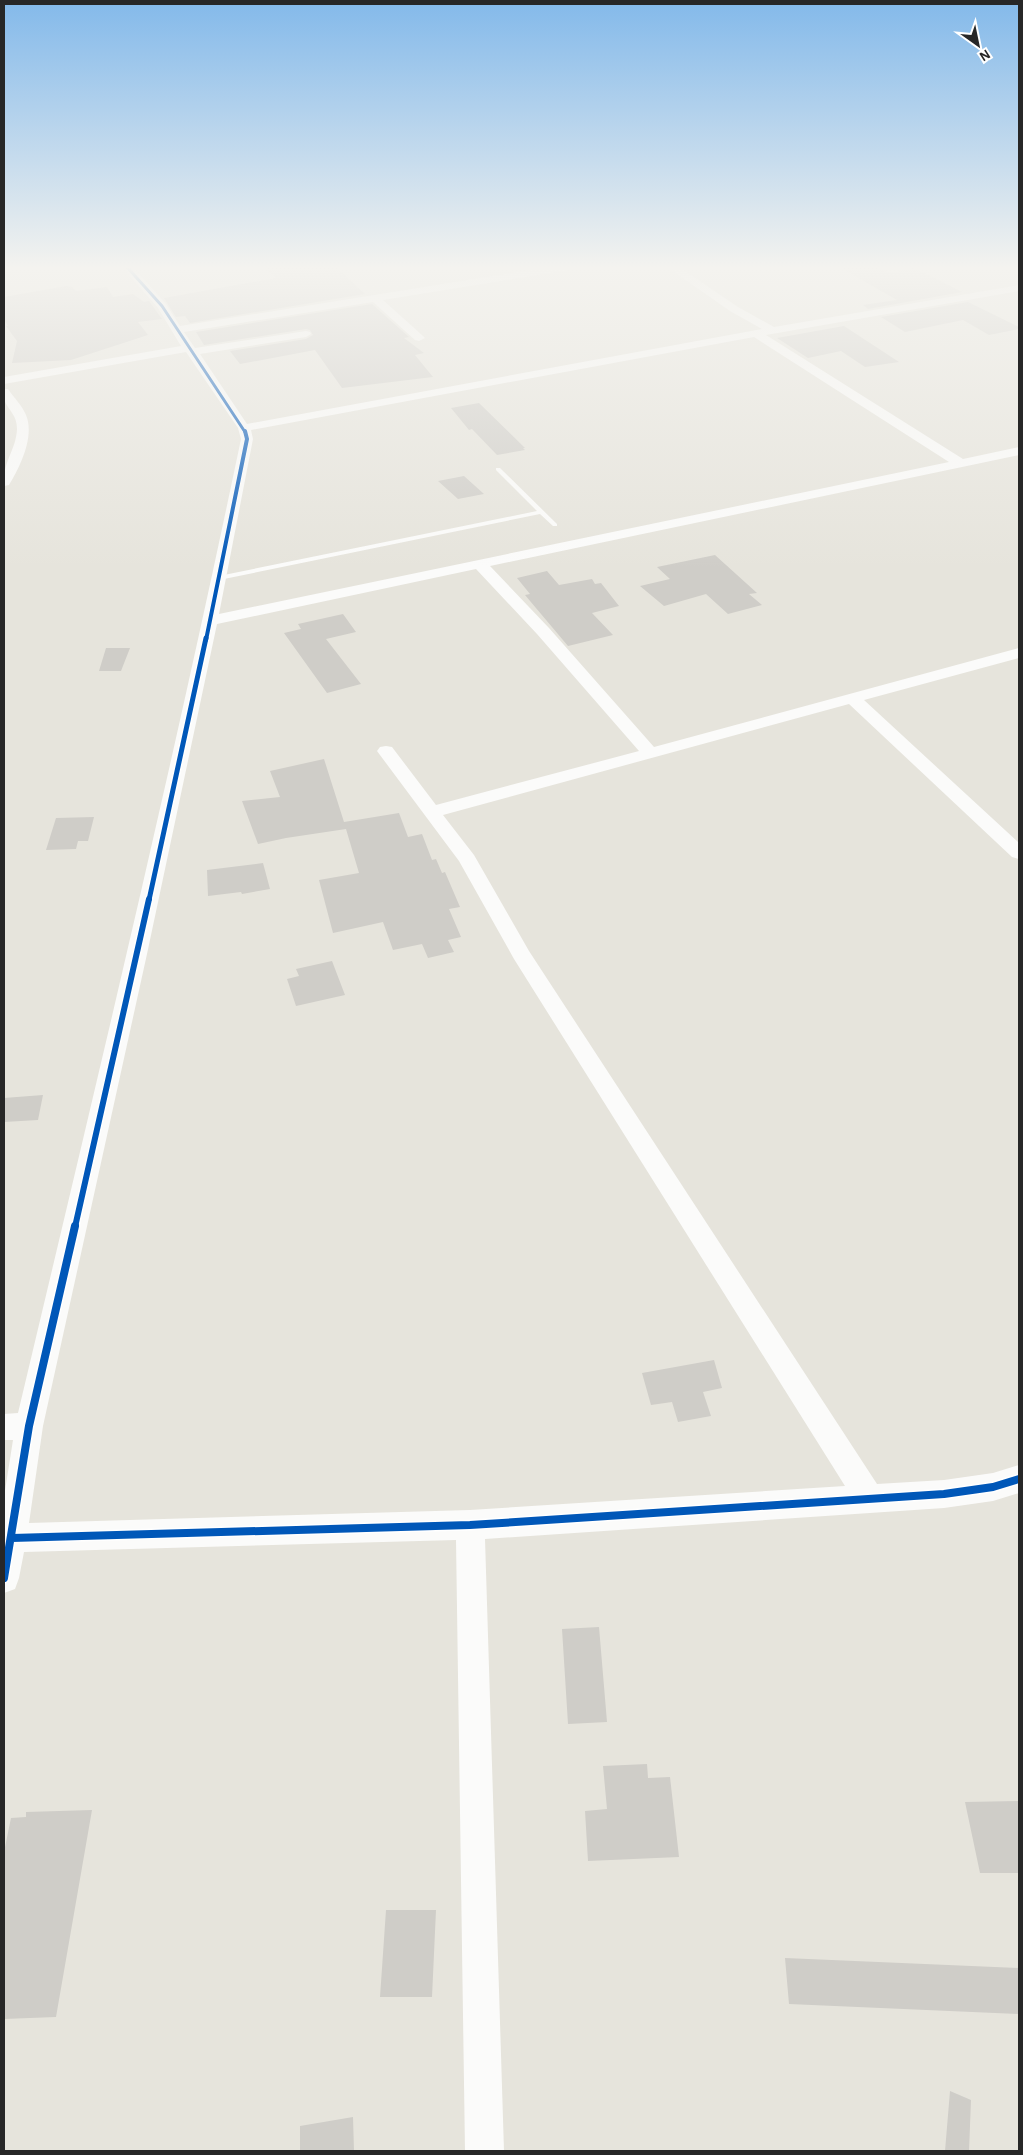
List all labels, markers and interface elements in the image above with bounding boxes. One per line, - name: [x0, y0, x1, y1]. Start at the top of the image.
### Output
- north arrow: [953, 20, 1003, 70]
- text: N: [977, 47, 992, 64]

